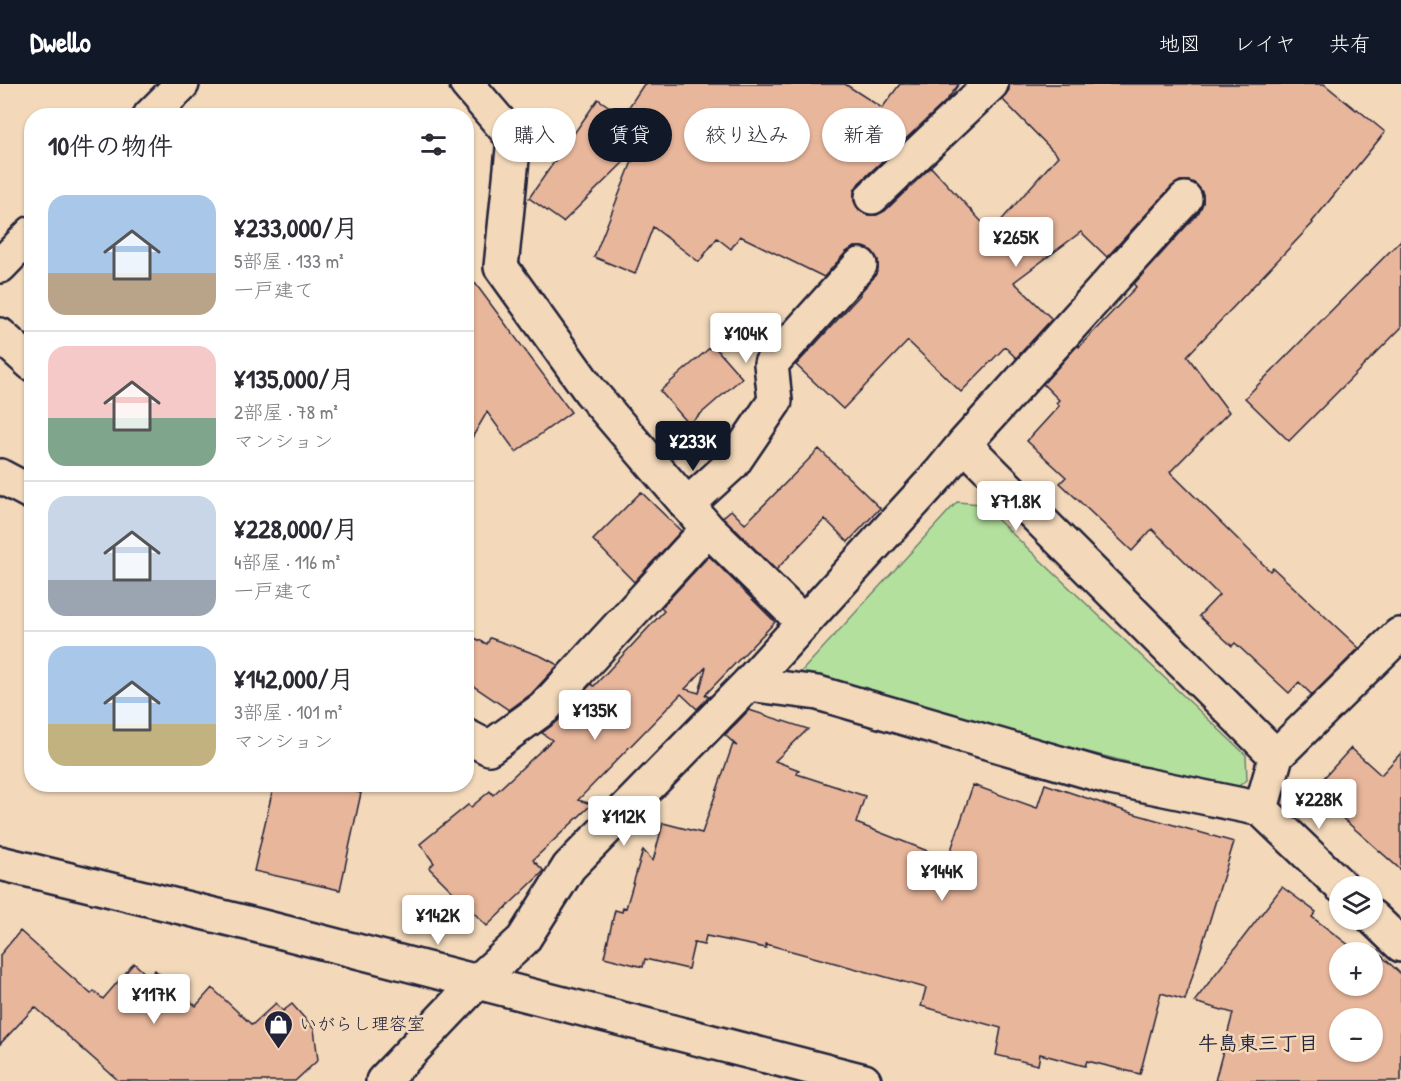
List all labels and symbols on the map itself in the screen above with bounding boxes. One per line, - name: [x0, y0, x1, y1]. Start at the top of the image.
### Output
- pin: ¥265K: [974, 217, 1058, 268]
- pin: ¥104K: [704, 313, 788, 364]
- pin: ¥233K: [651, 421, 735, 472]
- pin: ¥71.8K: [967, 481, 1065, 532]
- pin: ¥135K: [553, 690, 637, 741]
- pin: ¥228K: [1277, 779, 1361, 830]
- pin: ¥112K: [582, 796, 666, 847]
- pin: ¥144K: [900, 851, 984, 902]
- pin: ¥142K: [396, 895, 480, 946]
- pin: ¥117K: [112, 974, 196, 1025]
- shop icon: いがらし理容室: [262, 1008, 294, 1050]
- place label: いがらし理容室: [299, 1011, 425, 1036]
- district label: 牛島東三丁目: [1198, 1029, 1318, 1056]

